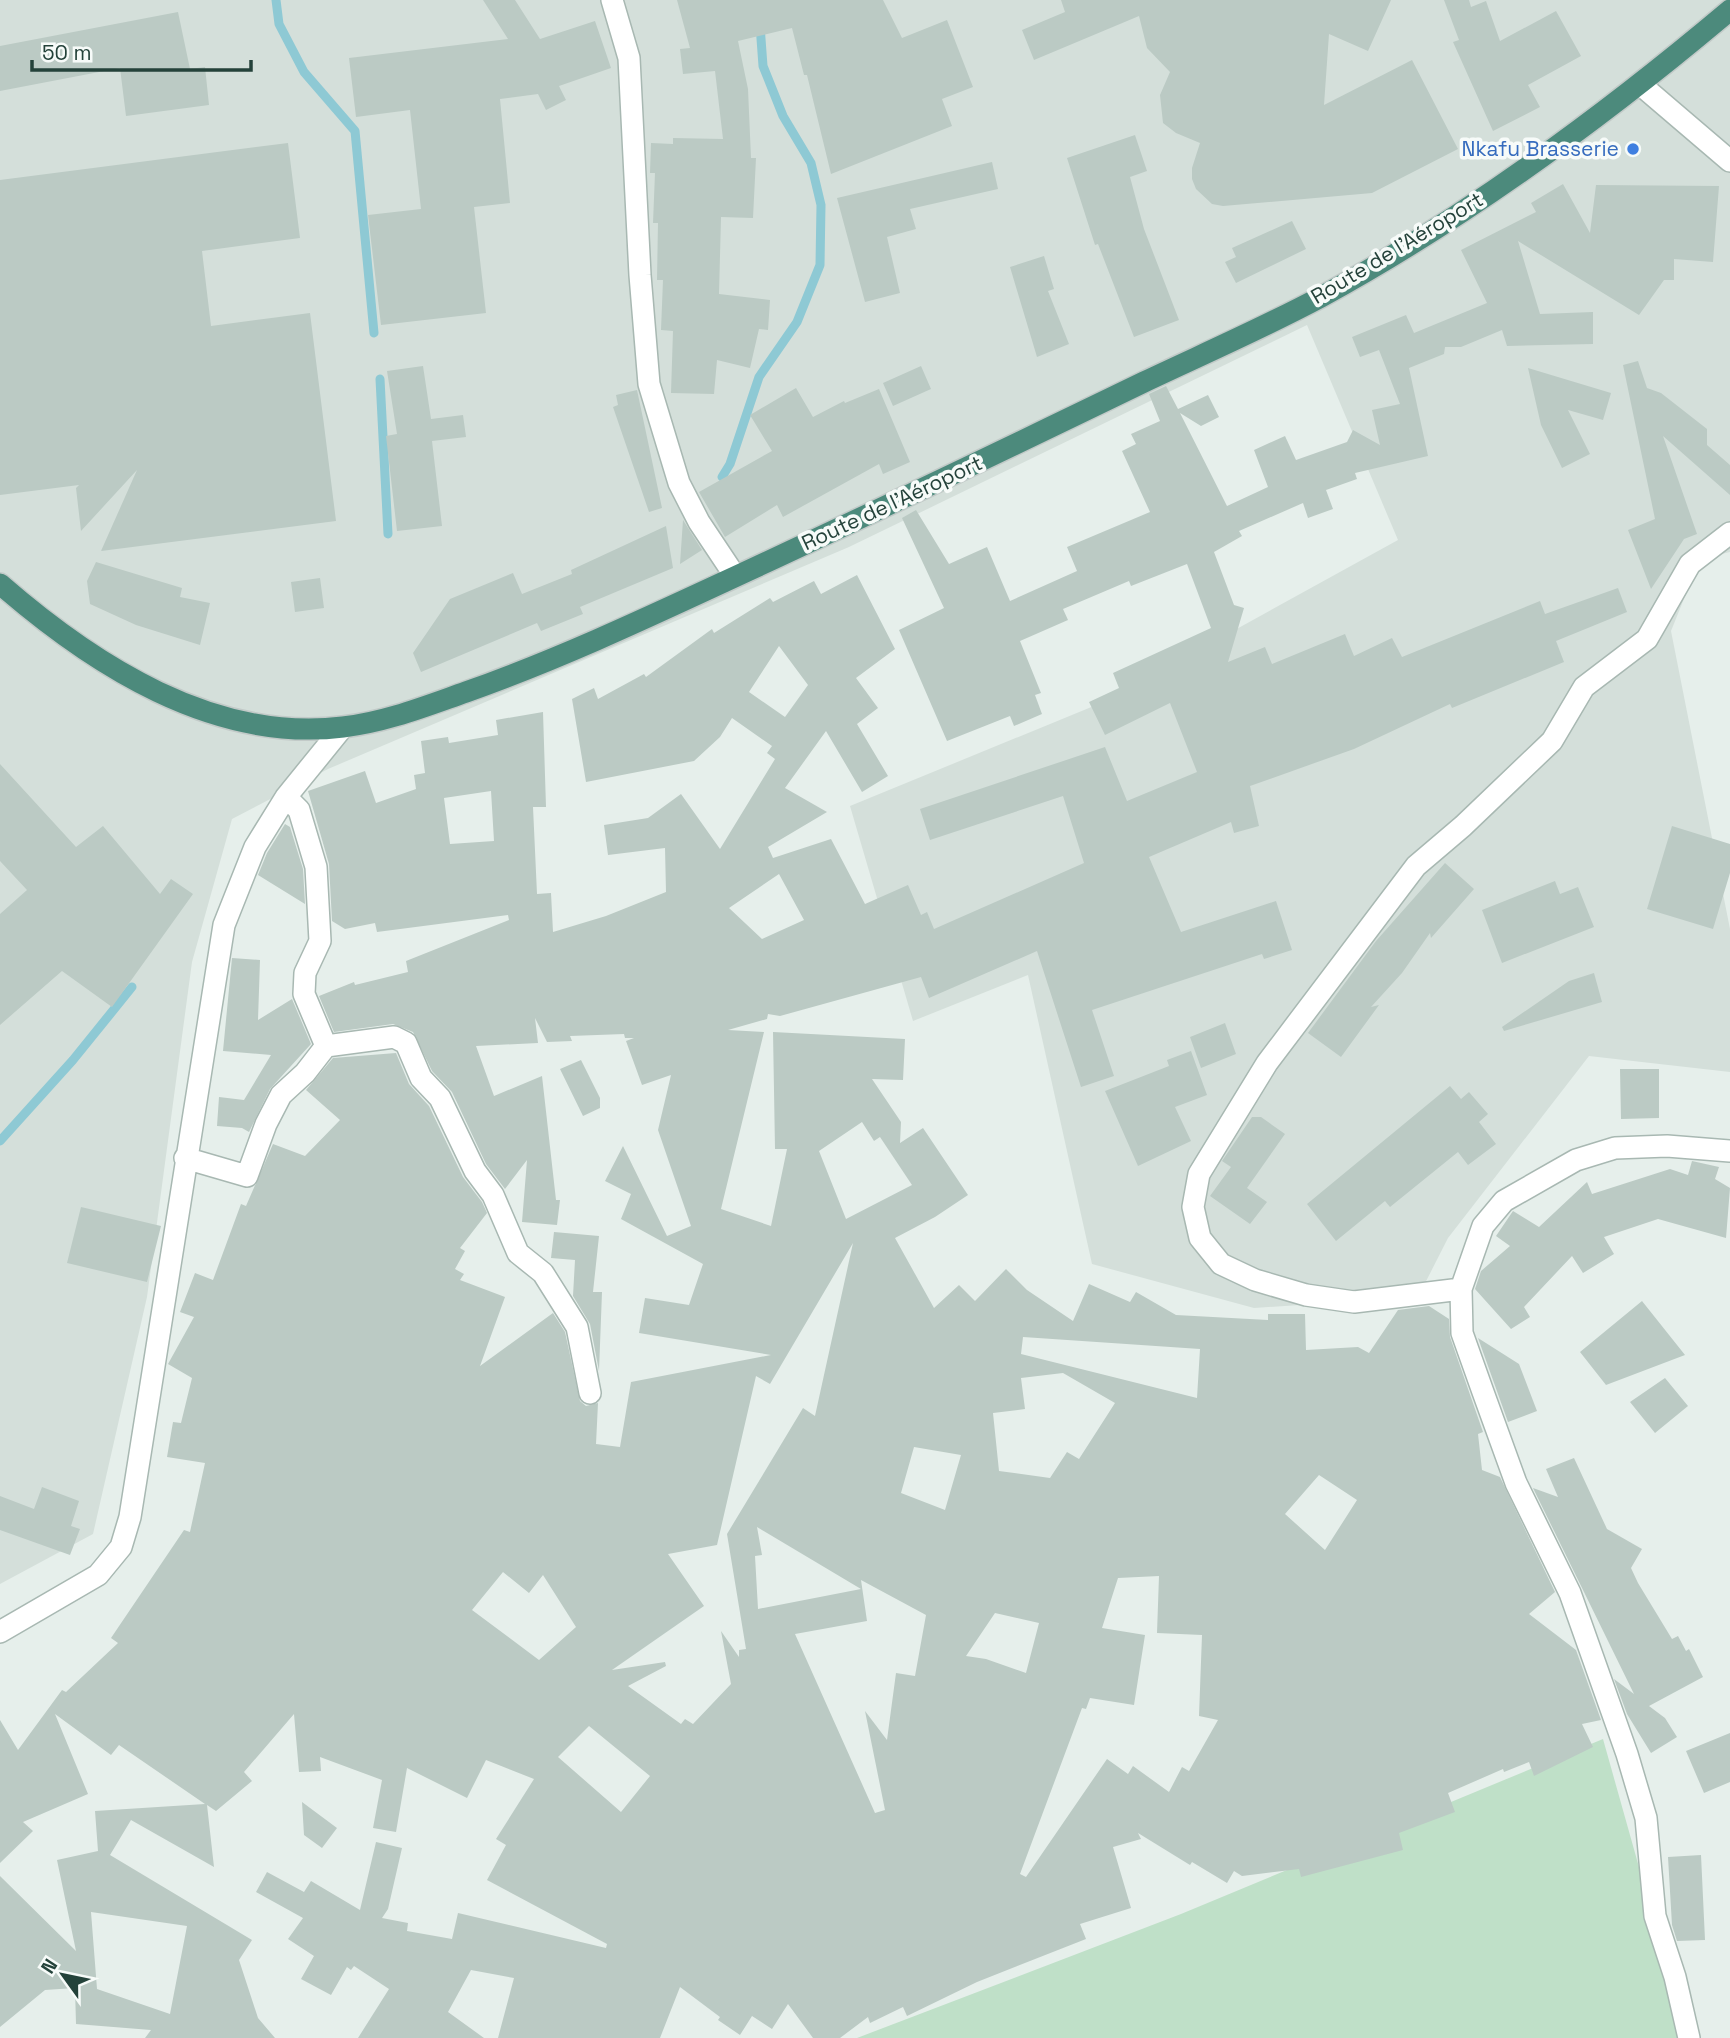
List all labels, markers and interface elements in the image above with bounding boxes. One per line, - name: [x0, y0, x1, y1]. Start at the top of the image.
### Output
- scale bar: [32, 28, 250, 72]
- text: 50 m: [42, 39, 92, 66]
- place label: Nkafu Brasserie: [1462, 135, 1619, 162]
- marker: Nkafu Brasserie: [1625, 141, 1641, 157]
- street label: Route de l'Aéroport: [1306, 185, 1488, 310]
- street label: Route de l'Aéroport: [797, 449, 986, 556]
- north arrow: [28, 1940, 98, 2010]
- text: N: [35, 1954, 63, 1978]

